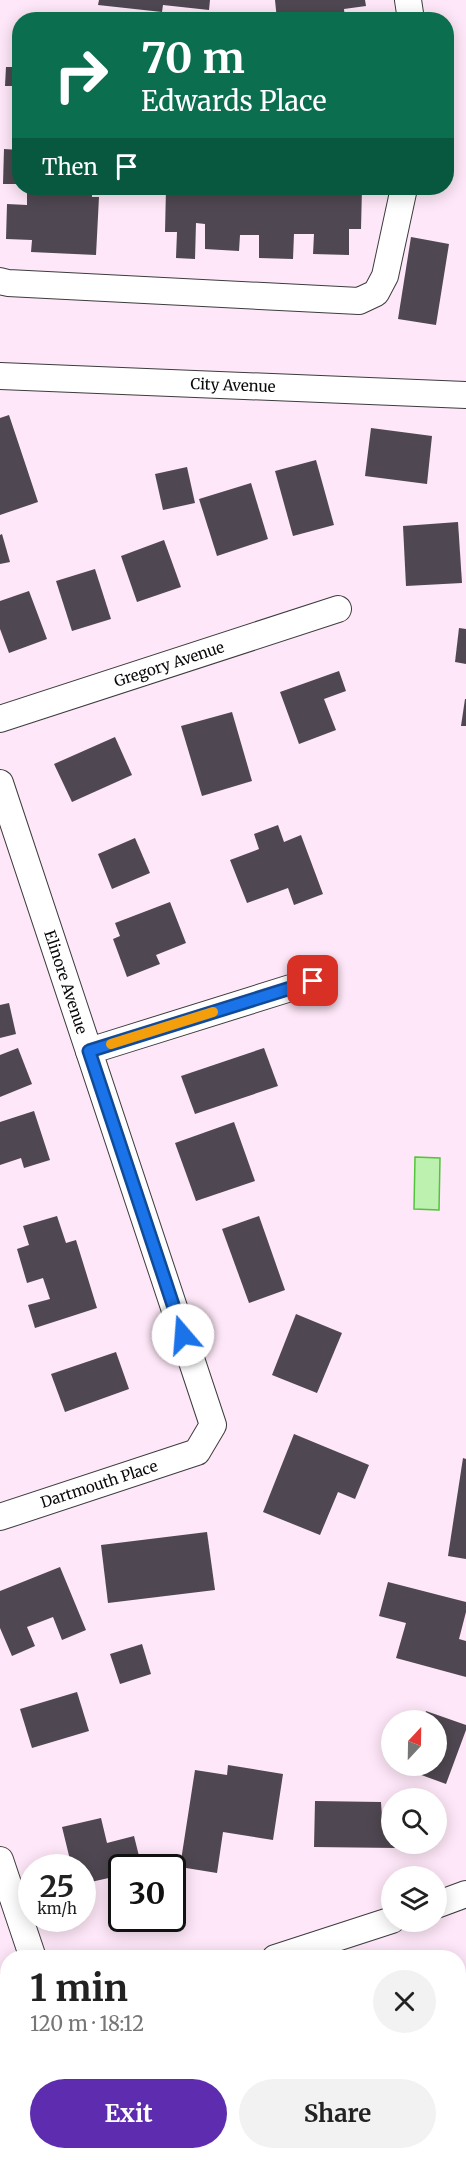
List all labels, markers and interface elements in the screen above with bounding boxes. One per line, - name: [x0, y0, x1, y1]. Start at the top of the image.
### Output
- text: 70 m: [141, 32, 245, 84]
- icon: right: [42, 36, 120, 114]
- text: Edwards Place: [141, 84, 327, 118]
- icon: arrive: [110, 150, 143, 183]
- text: Then: [42, 153, 98, 181]
- street label: City Avenue: [190, 374, 276, 396]
- street label: Gregory Avenue: [112, 637, 226, 691]
- street label: Elinore Avenue: [40, 928, 92, 1037]
- pin: [287, 955, 338, 1006]
- icon: arrive: [296, 964, 329, 997]
- position arrow: [151, 1303, 215, 1367]
- street label: Dartmouth Place: [38, 1456, 160, 1512]
- north arrow: [381, 1710, 447, 1776]
- map controls: [381, 1710, 447, 1932]
- button: search: [381, 1788, 447, 1854]
- speed limit sign: 30: [108, 1854, 186, 1932]
- button: layers: [381, 1866, 447, 1932]
- text: 25: [40, 1867, 74, 1905]
- text: km/h: [37, 1899, 77, 1918]
- text: 1 min: [30, 1966, 128, 2011]
- button: close: [373, 1970, 436, 2033]
- text: 120 m · 18:12: [30, 2011, 144, 2036]
- button: Exit: [30, 2079, 227, 2148]
- button: Share: [239, 2079, 436, 2148]

